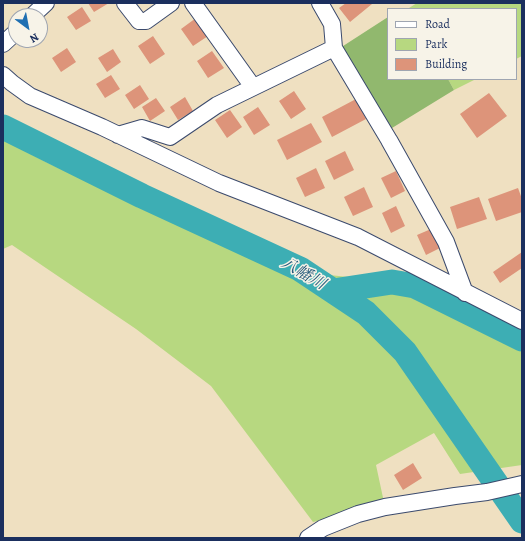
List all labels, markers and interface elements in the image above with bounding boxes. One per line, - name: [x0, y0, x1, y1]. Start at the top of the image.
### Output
- north arrow: [8, 8, 48, 48]
- legend: [387, 8, 517, 80]
- text: Road: [425, 16, 450, 32]
- text: N: [27, 29, 41, 46]
- text: Park: [425, 36, 448, 52]
- text: Building: [425, 56, 467, 72]
- water label: 八幡川: [277, 254, 329, 294]

